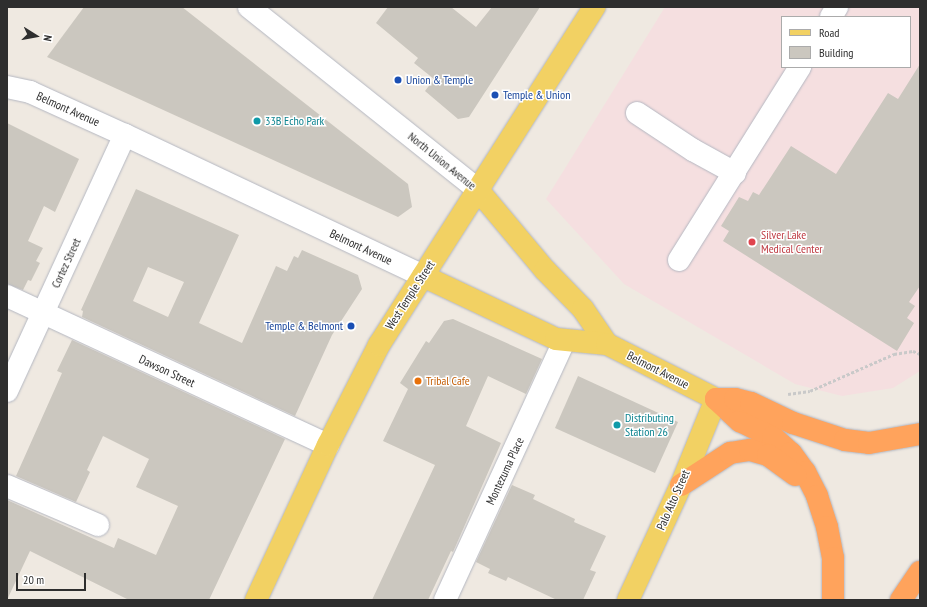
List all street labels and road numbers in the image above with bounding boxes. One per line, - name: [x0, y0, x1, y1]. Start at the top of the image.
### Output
- street label: Belmont Avenue: [34, 89, 102, 129]
- street label: North Union Avenue: [405, 129, 479, 193]
- street label: Belmont Avenue: [327, 226, 395, 268]
- street label: Cortez Street: [48, 236, 84, 290]
- street label: West Temple Street: [382, 258, 438, 332]
- street label: Belmont Avenue: [624, 348, 692, 392]
- street label: Dawson Street: [137, 352, 197, 390]
- street label: Montezuma Place: [483, 435, 527, 507]
- street label: Palo Alto Street: [653, 468, 693, 532]

